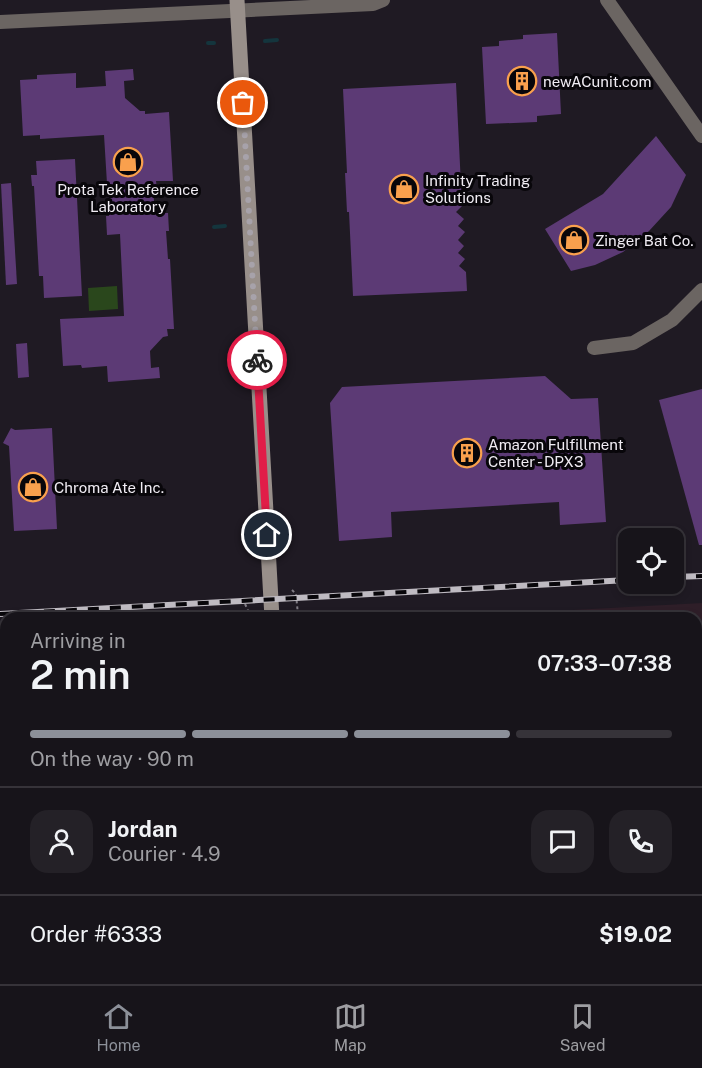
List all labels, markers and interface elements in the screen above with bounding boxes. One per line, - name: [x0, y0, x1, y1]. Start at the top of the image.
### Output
- building icon: newACunit.com: [506, 65, 538, 97]
- place label: newACunit.com: [543, 73, 651, 90]
- pin: [217, 77, 268, 128]
- icon: bag: [226, 86, 259, 119]
- shop icon: Prota Tek Reference Laboratory: [112, 146, 144, 178]
- place label: Infinity Trading Solutions: [425, 172, 530, 206]
- shop icon: Infinity Trading Solutions: [388, 173, 420, 205]
- place label: Prota Tek Reference Laboratory: [57, 181, 199, 215]
- shop icon: Zinger Bat Co.: [558, 224, 590, 256]
- place label: Zinger Bat Co.: [595, 232, 694, 249]
- courier: [227, 330, 287, 390]
- icon: bike: [241, 344, 274, 377]
- place label: Amazon Fulfillment Center - DPX3: [488, 436, 624, 470]
- building icon: Amazon Fulfillment Center - DPX3: [451, 437, 483, 469]
- shop icon: Chroma Ate Inc.: [17, 471, 49, 503]
- place label: Chroma Ate Inc.: [54, 479, 164, 496]
- pin: [241, 509, 292, 560]
- icon: home: [250, 518, 283, 551]
- map controls: [618, 528, 684, 594]
- button: locate: [618, 528, 684, 594]
- text: Arriving in: [30, 629, 125, 653]
- text: 07:33–07:38: [537, 650, 672, 676]
- text: 2 min: [30, 652, 131, 698]
- text: On the way · 90 m: [30, 747, 194, 771]
- button: person: [30, 810, 93, 873]
- button: chat: [531, 810, 594, 873]
- button: phone: [609, 810, 672, 873]
- text: Jordan: [108, 816, 177, 842]
- text: Courier · 4.9: [108, 842, 220, 866]
- text: Order #6333: [30, 921, 162, 947]
- text: $19.02: [599, 921, 672, 947]
- tab: Home: [97, 1000, 141, 1055]
- tab: Map: [334, 1000, 367, 1055]
- tab: Saved: [560, 1000, 605, 1055]

